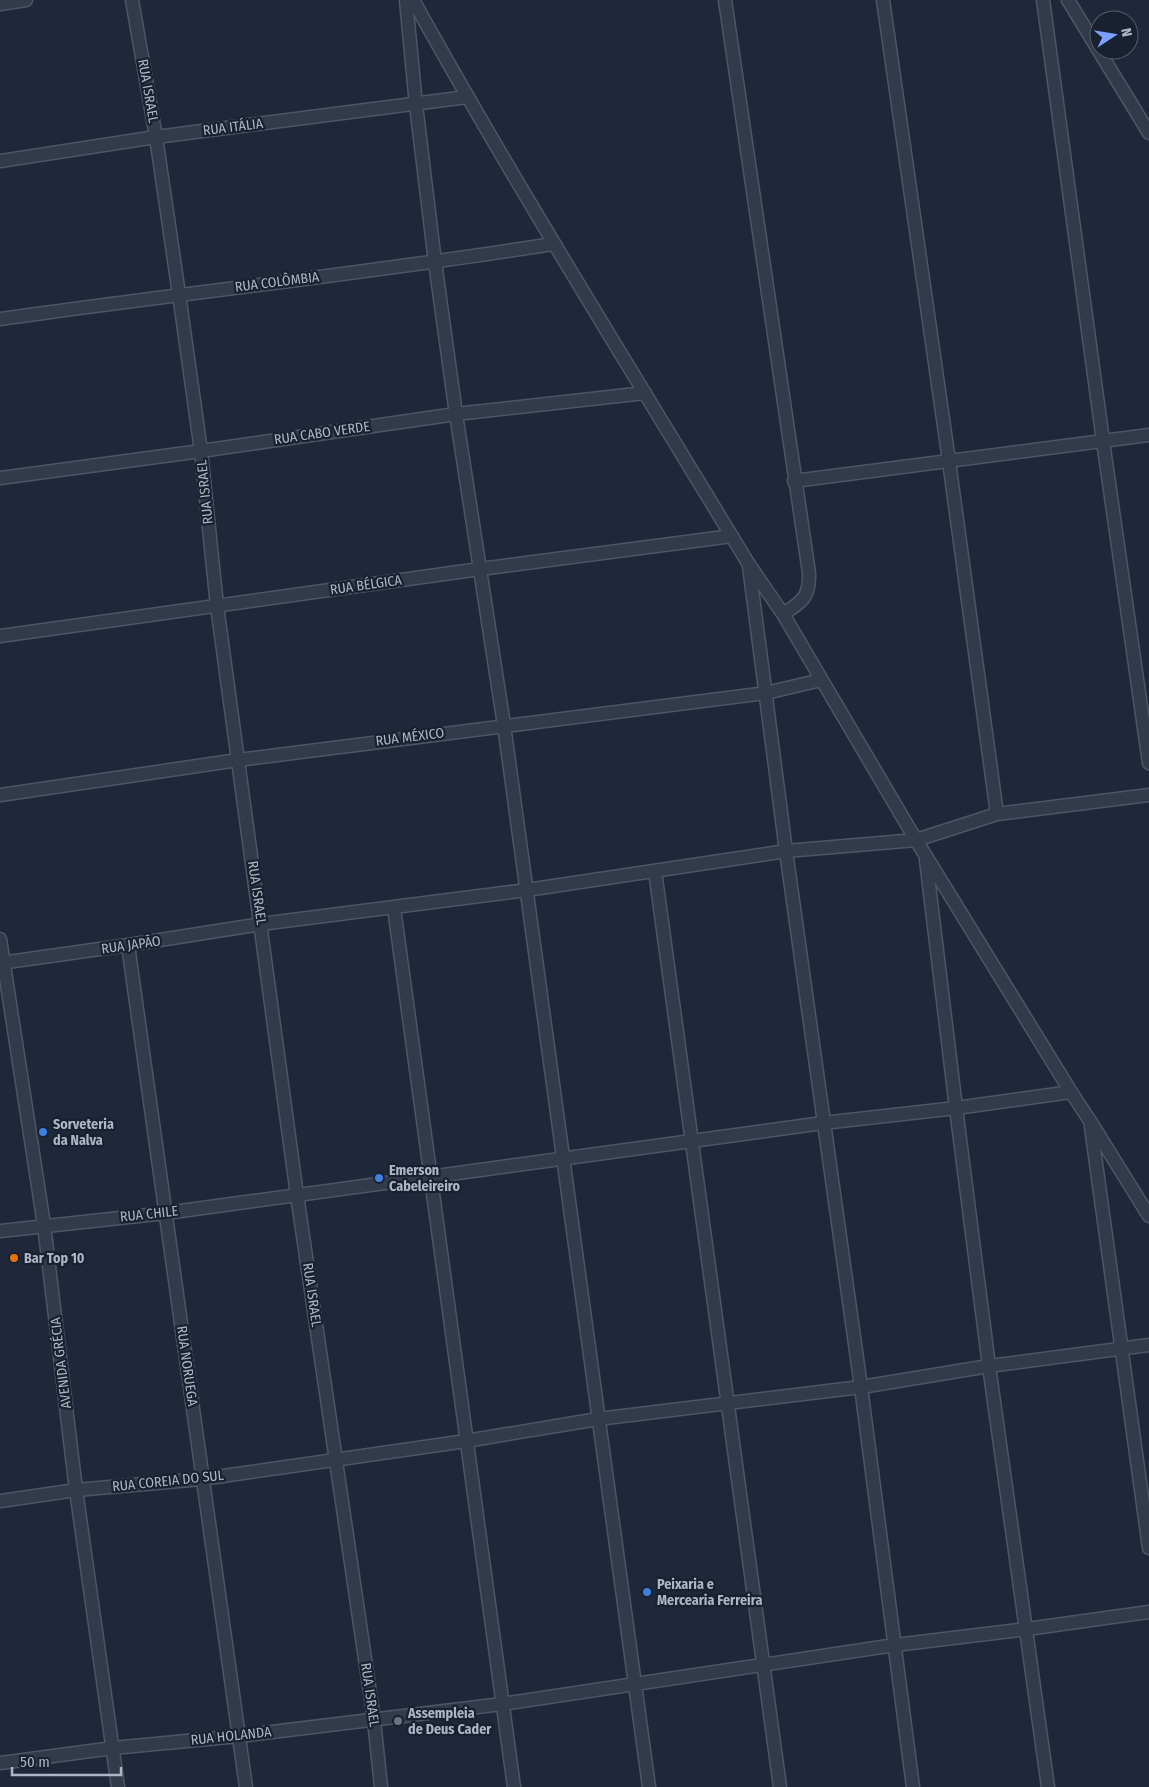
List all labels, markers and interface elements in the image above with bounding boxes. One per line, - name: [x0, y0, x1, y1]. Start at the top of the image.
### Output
- north arrow: [1089, 10, 1139, 60]
- text: N: [1117, 27, 1135, 38]
- street label: RUA ISRAEL: [134, 58, 162, 124]
- street label: RUA ITÁLIA: [202, 114, 265, 139]
- street label: RUA COLÔMBIA: [234, 267, 321, 296]
- street label: RUA CABO VERDE: [273, 418, 371, 448]
- street label: RUA ISRAEL: [193, 459, 217, 525]
- street label: RUA BÉLGICA: [329, 570, 404, 598]
- street label: RUA MÉXICO: [375, 723, 445, 750]
- street label: RUA ISRAEL: [244, 860, 270, 926]
- street label: RUA JAPÃO: [100, 932, 162, 958]
- place label: Sorveteria da Nalva: [53, 1116, 114, 1149]
- marker: Sorveteria da Nalva: [37, 1126, 49, 1138]
- place label: Emerson Cabeleireiro: [389, 1162, 461, 1195]
- marker: Emerson Cabeleireiro: [373, 1172, 385, 1184]
- street label: RUA CHILE: [119, 1202, 179, 1226]
- place label: Bar Top 10: [24, 1250, 85, 1267]
- marker: Bar Top 10: [8, 1252, 20, 1264]
- street label: RUA ISRAEL: [299, 1262, 325, 1328]
- street label: AVENIDA GRÉCIA: [46, 1316, 75, 1410]
- street label: RUA NORUEGA: [173, 1325, 201, 1408]
- street label: RUA COREIA DO SUL: [111, 1467, 225, 1495]
- place label: Peixaria e Mercearia Ferreira: [657, 1576, 762, 1609]
- marker: Peixaria e Mercearia Ferreira: [641, 1586, 653, 1598]
- street label: RUA ISRAEL: [357, 1662, 383, 1728]
- place label: Assempleia de Deus Cader: [407, 1705, 492, 1738]
- marker: Assempleia de Deus Cader: [392, 1715, 404, 1727]
- street label: RUA HOLANDA: [190, 1723, 273, 1749]
- scale bar: [12, 1744, 121, 1776]
- text: 50 m: [20, 1753, 50, 1771]

